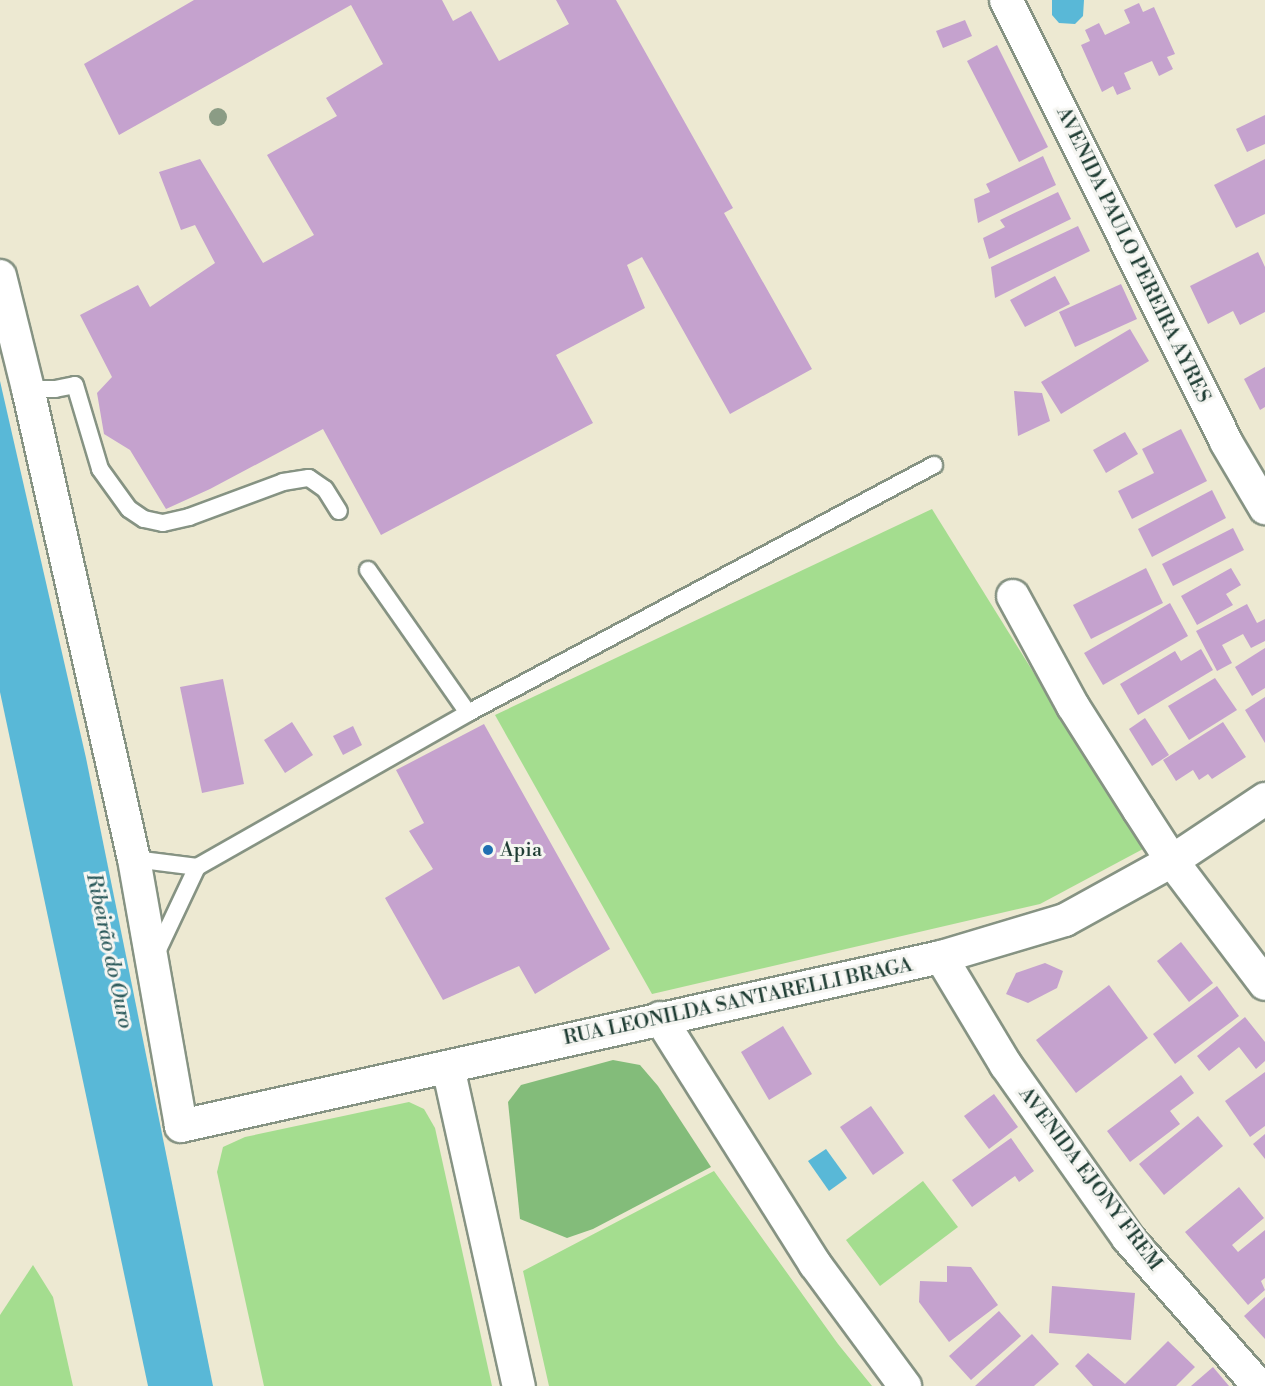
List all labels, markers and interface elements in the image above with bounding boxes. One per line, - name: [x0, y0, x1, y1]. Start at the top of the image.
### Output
- street label: AVENIDA PAULO PEREIRA AYRES: [1051, 103, 1215, 407]
- place label: Apia: [500, 838, 542, 862]
- marker: Apia: [481, 843, 495, 857]
- water label: Ribeirão do Ouro: [80, 871, 138, 1031]
- street label: RUA LEONILDA SANTARELLI BRAGA: [561, 953, 915, 1051]
- street label: AVENIDA EJONY FREM: [1013, 1083, 1167, 1275]

